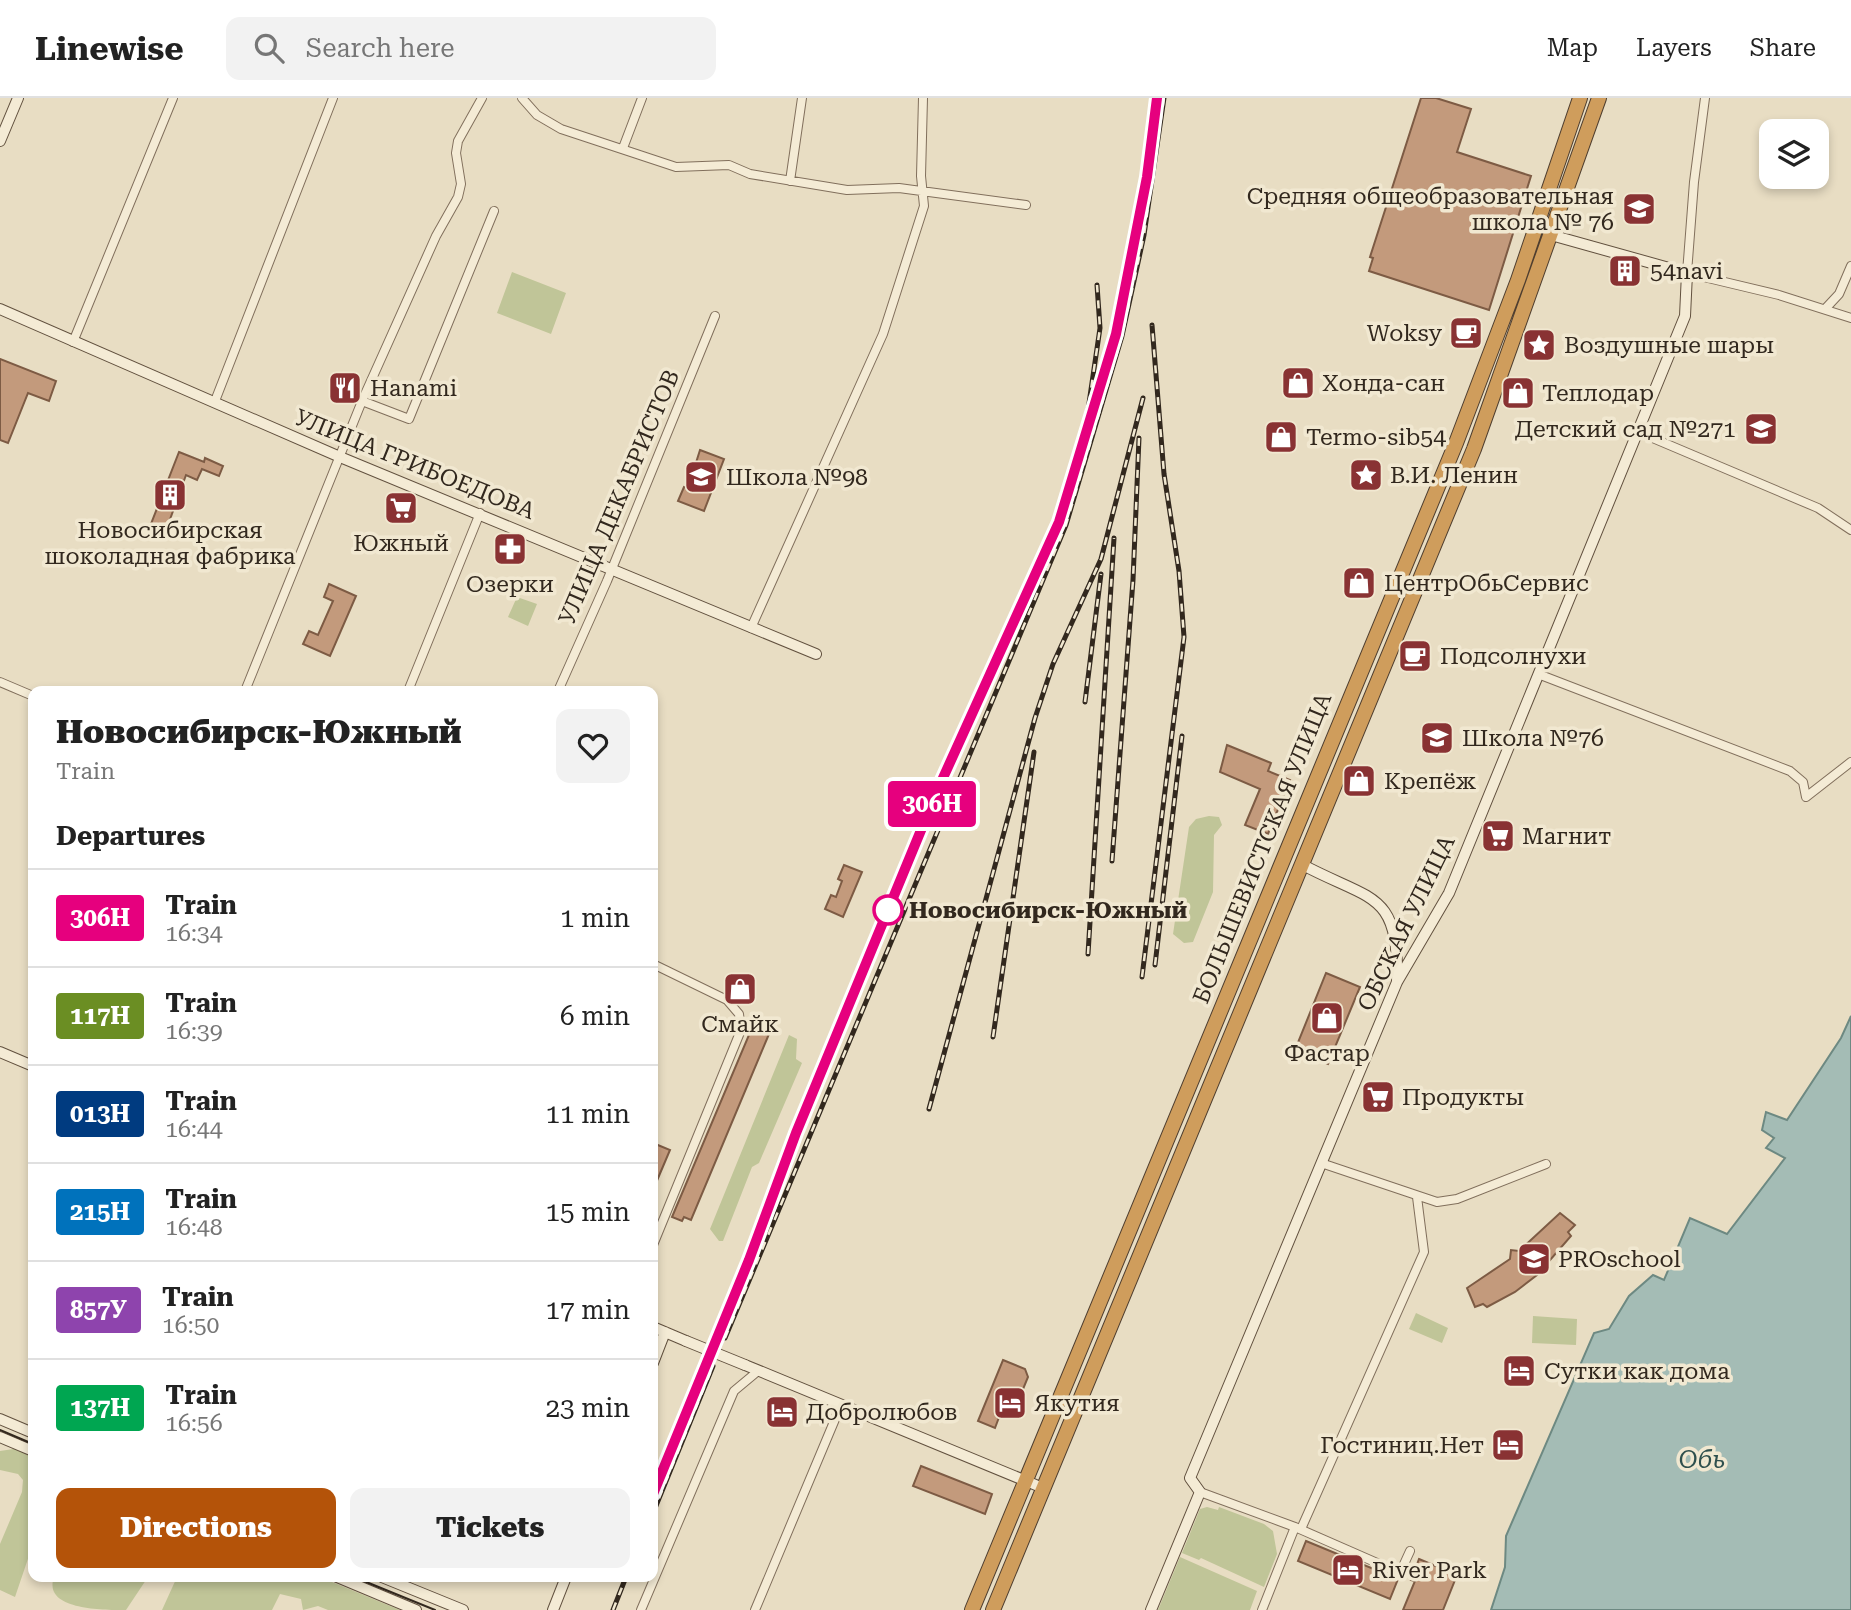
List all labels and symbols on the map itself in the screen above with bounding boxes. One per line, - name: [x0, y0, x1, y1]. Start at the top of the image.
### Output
- place label: Средняя общеобразовательная школа № 76: [1247, 183, 1614, 236]
- school or university icon: Средняя общеобразовательная школа № 76: [1620, 190, 1658, 228]
- building icon: 54navi: [1606, 252, 1644, 290]
- place label: 54navi: [1650, 258, 1723, 285]
- cafe icon: Woksy: [1447, 314, 1485, 352]
- place label: Woksy: [1367, 320, 1442, 347]
- place icon: Воздушные шары: [1520, 326, 1558, 364]
- place label: Воздушные шары: [1564, 332, 1774, 359]
- shop icon: Хонда-сан: [1279, 364, 1317, 402]
- street label: УЛИЦА ДЕКАБРИСТОВ: [554, 366, 685, 629]
- restaurant icon: Hanami: [326, 369, 364, 407]
- place label: Хонда-сан: [1322, 370, 1445, 397]
- shop icon: Теплодар: [1499, 374, 1537, 412]
- place label: Hanami: [370, 375, 457, 402]
- place label: Теплодар: [1542, 380, 1654, 407]
- street label: УЛИЦА ГРИБОЕДОВА: [291, 404, 539, 525]
- school or university icon: Детский сад №271: [1742, 410, 1780, 448]
- place label: Детский сад №271: [1515, 416, 1736, 443]
- shop icon: Termo-sib54: [1262, 418, 1300, 456]
- place label: Termo-sib54: [1306, 424, 1446, 451]
- place icon: В.И. Ленин: [1347, 456, 1385, 494]
- school or university icon: Школа №98: [682, 458, 720, 496]
- place label: В.И. Ленин: [1390, 462, 1518, 489]
- place label: Школа №98: [726, 464, 868, 491]
- building icon: Новосибирская шоколадная фабрика: [151, 476, 189, 514]
- supermarket icon: Южный: [382, 489, 420, 527]
- place label: Новосибирская шоколадная фабрика: [44, 517, 296, 570]
- place label: Южный: [353, 530, 449, 557]
- pharmacy icon: Озерки: [491, 530, 529, 568]
- shop icon: ЦентрОбьСервис: [1340, 564, 1378, 602]
- place label: ЦентрОбьСервис: [1384, 570, 1589, 597]
- place label: Озерки: [466, 571, 554, 598]
- cafe icon: Подсолнухи: [1396, 637, 1434, 675]
- place label: Подсолнухи: [1440, 643, 1586, 670]
- street label: БОЛЬШЕВИСТСКАЯ УЛИЦА: [1188, 689, 1337, 1007]
- school or university icon: Школа №76: [1418, 719, 1456, 757]
- place label: Школа №76: [1462, 725, 1604, 752]
- shop icon: Крепёж: [1340, 762, 1378, 800]
- place label: Крепёж: [1384, 768, 1476, 795]
- line badge: 306Н: [883, 781, 981, 827]
- supermarket icon: Магнит: [1479, 817, 1517, 855]
- place label: Магнит: [1522, 823, 1611, 850]
- street label: ОБСКАЯ УЛИЦА: [1352, 831, 1461, 1015]
- marker: Новосибирск-Южный: [873, 895, 903, 925]
- place label: Новосибирск-Южный: [909, 897, 1188, 924]
- shop icon: Смайк: [721, 970, 759, 1008]
- shop icon: Фастар: [1308, 999, 1346, 1037]
- place label: Смайк: [701, 1011, 779, 1038]
- place label: Фастар: [1284, 1040, 1370, 1067]
- supermarket icon: Продукты: [1359, 1078, 1397, 1116]
- place label: Продукты: [1402, 1084, 1524, 1111]
- school or university icon: PROschool: [1515, 1240, 1553, 1278]
- place label: PROschool: [1558, 1246, 1681, 1273]
- hotel icon: Сутки как дома: [1500, 1352, 1538, 1390]
- place label: Сутки как дома: [1544, 1358, 1730, 1385]
- hotel icon: Якутия: [991, 1384, 1029, 1422]
- place label: Якутия: [1034, 1390, 1120, 1417]
- hotel icon: Добролюбов: [763, 1393, 801, 1431]
- place label: Добролюбов: [806, 1399, 958, 1426]
- hotel icon: Гостиниц.Нет: [1489, 1426, 1527, 1464]
- place label: Гостиниц.Нет: [1320, 1432, 1484, 1459]
- water label: Обь: [1679, 1446, 1725, 1474]
- hotel icon: River Park: [1329, 1551, 1367, 1589]
- place label: River Park: [1372, 1557, 1487, 1584]

